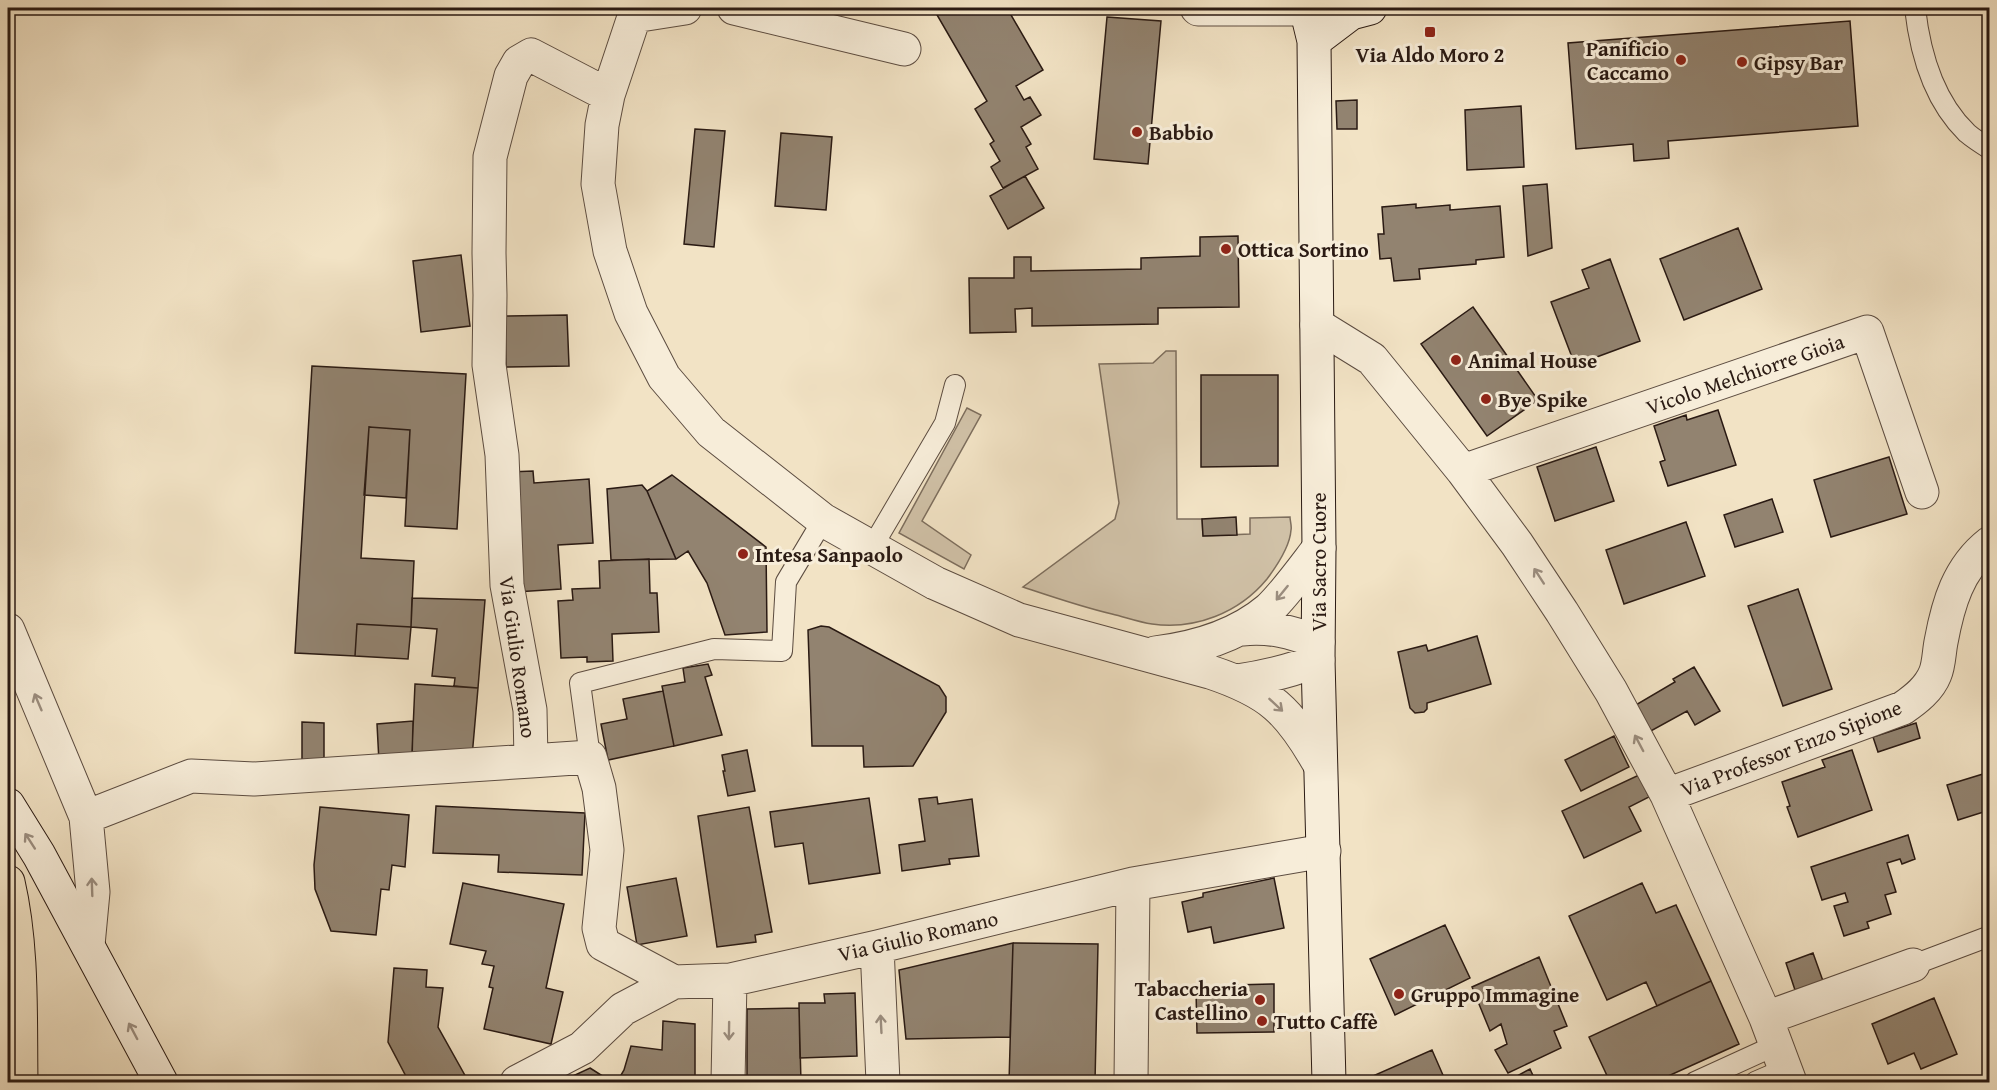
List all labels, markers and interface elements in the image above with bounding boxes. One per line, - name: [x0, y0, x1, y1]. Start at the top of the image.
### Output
- marker: Via Aldo Moro 2: [1423, 25, 1437, 39]
- place label: Panificio Caccamo: [1586, 33, 1669, 88]
- place label: Via Aldo Moro 2: [1356, 39, 1505, 70]
- place label: Gipsy Bar: [1754, 47, 1843, 78]
- marker: Panificio Caccamo: [1674, 53, 1688, 67]
- marker: Gipsy Bar: [1735, 55, 1749, 69]
- place label: Babbio: [1149, 117, 1213, 148]
- marker: Babbio: [1130, 125, 1144, 139]
- place label: Ottica Sortino: [1238, 234, 1369, 265]
- marker: Ottica Sortino: [1219, 242, 1233, 256]
- street label: Vicolo Melchiorre Gioia: [1642, 326, 1848, 422]
- place label: Animal House: [1468, 345, 1597, 376]
- marker: Animal House: [1449, 353, 1463, 367]
- place label: Bye Spike: [1498, 384, 1588, 415]
- marker: Bye Spike: [1479, 392, 1493, 406]
- street label: Via Sacro Cuore: [1303, 492, 1334, 632]
- place label: Intesa Sanpaolo: [755, 539, 903, 570]
- marker: Intesa Sanpaolo: [736, 547, 750, 561]
- one-way arrow: [1532, 568, 1545, 585]
- street label: Via Giulio Romano: [491, 574, 545, 740]
- one-way arrow: [1276, 585, 1289, 601]
- street label: Via Professor Enzo Sipione: [1676, 691, 1906, 804]
- one-way arrow: [32, 694, 43, 712]
- one-way arrow: [1268, 698, 1283, 712]
- one-way arrow: [1633, 735, 1645, 752]
- one-way arrow: [24, 833, 36, 850]
- one-way arrow: [87, 878, 98, 898]
- street label: Via Giulio Romano: [835, 903, 1001, 969]
- place label: Tabaccheria Castellino: [1135, 973, 1248, 1028]
- place label: Gruppo Immagine: [1411, 979, 1579, 1010]
- marker: Gruppo Immagine: [1392, 987, 1406, 1001]
- marker: Tabaccheria Castellino: [1253, 993, 1267, 1007]
- place label: Tutto Caffè: [1274, 1006, 1378, 1037]
- marker: Tutto Caffè: [1255, 1014, 1269, 1028]
- one-way arrow: [875, 1015, 886, 1035]
- one-way arrow: [724, 1021, 735, 1041]
- one-way arrow: [127, 1023, 139, 1040]

